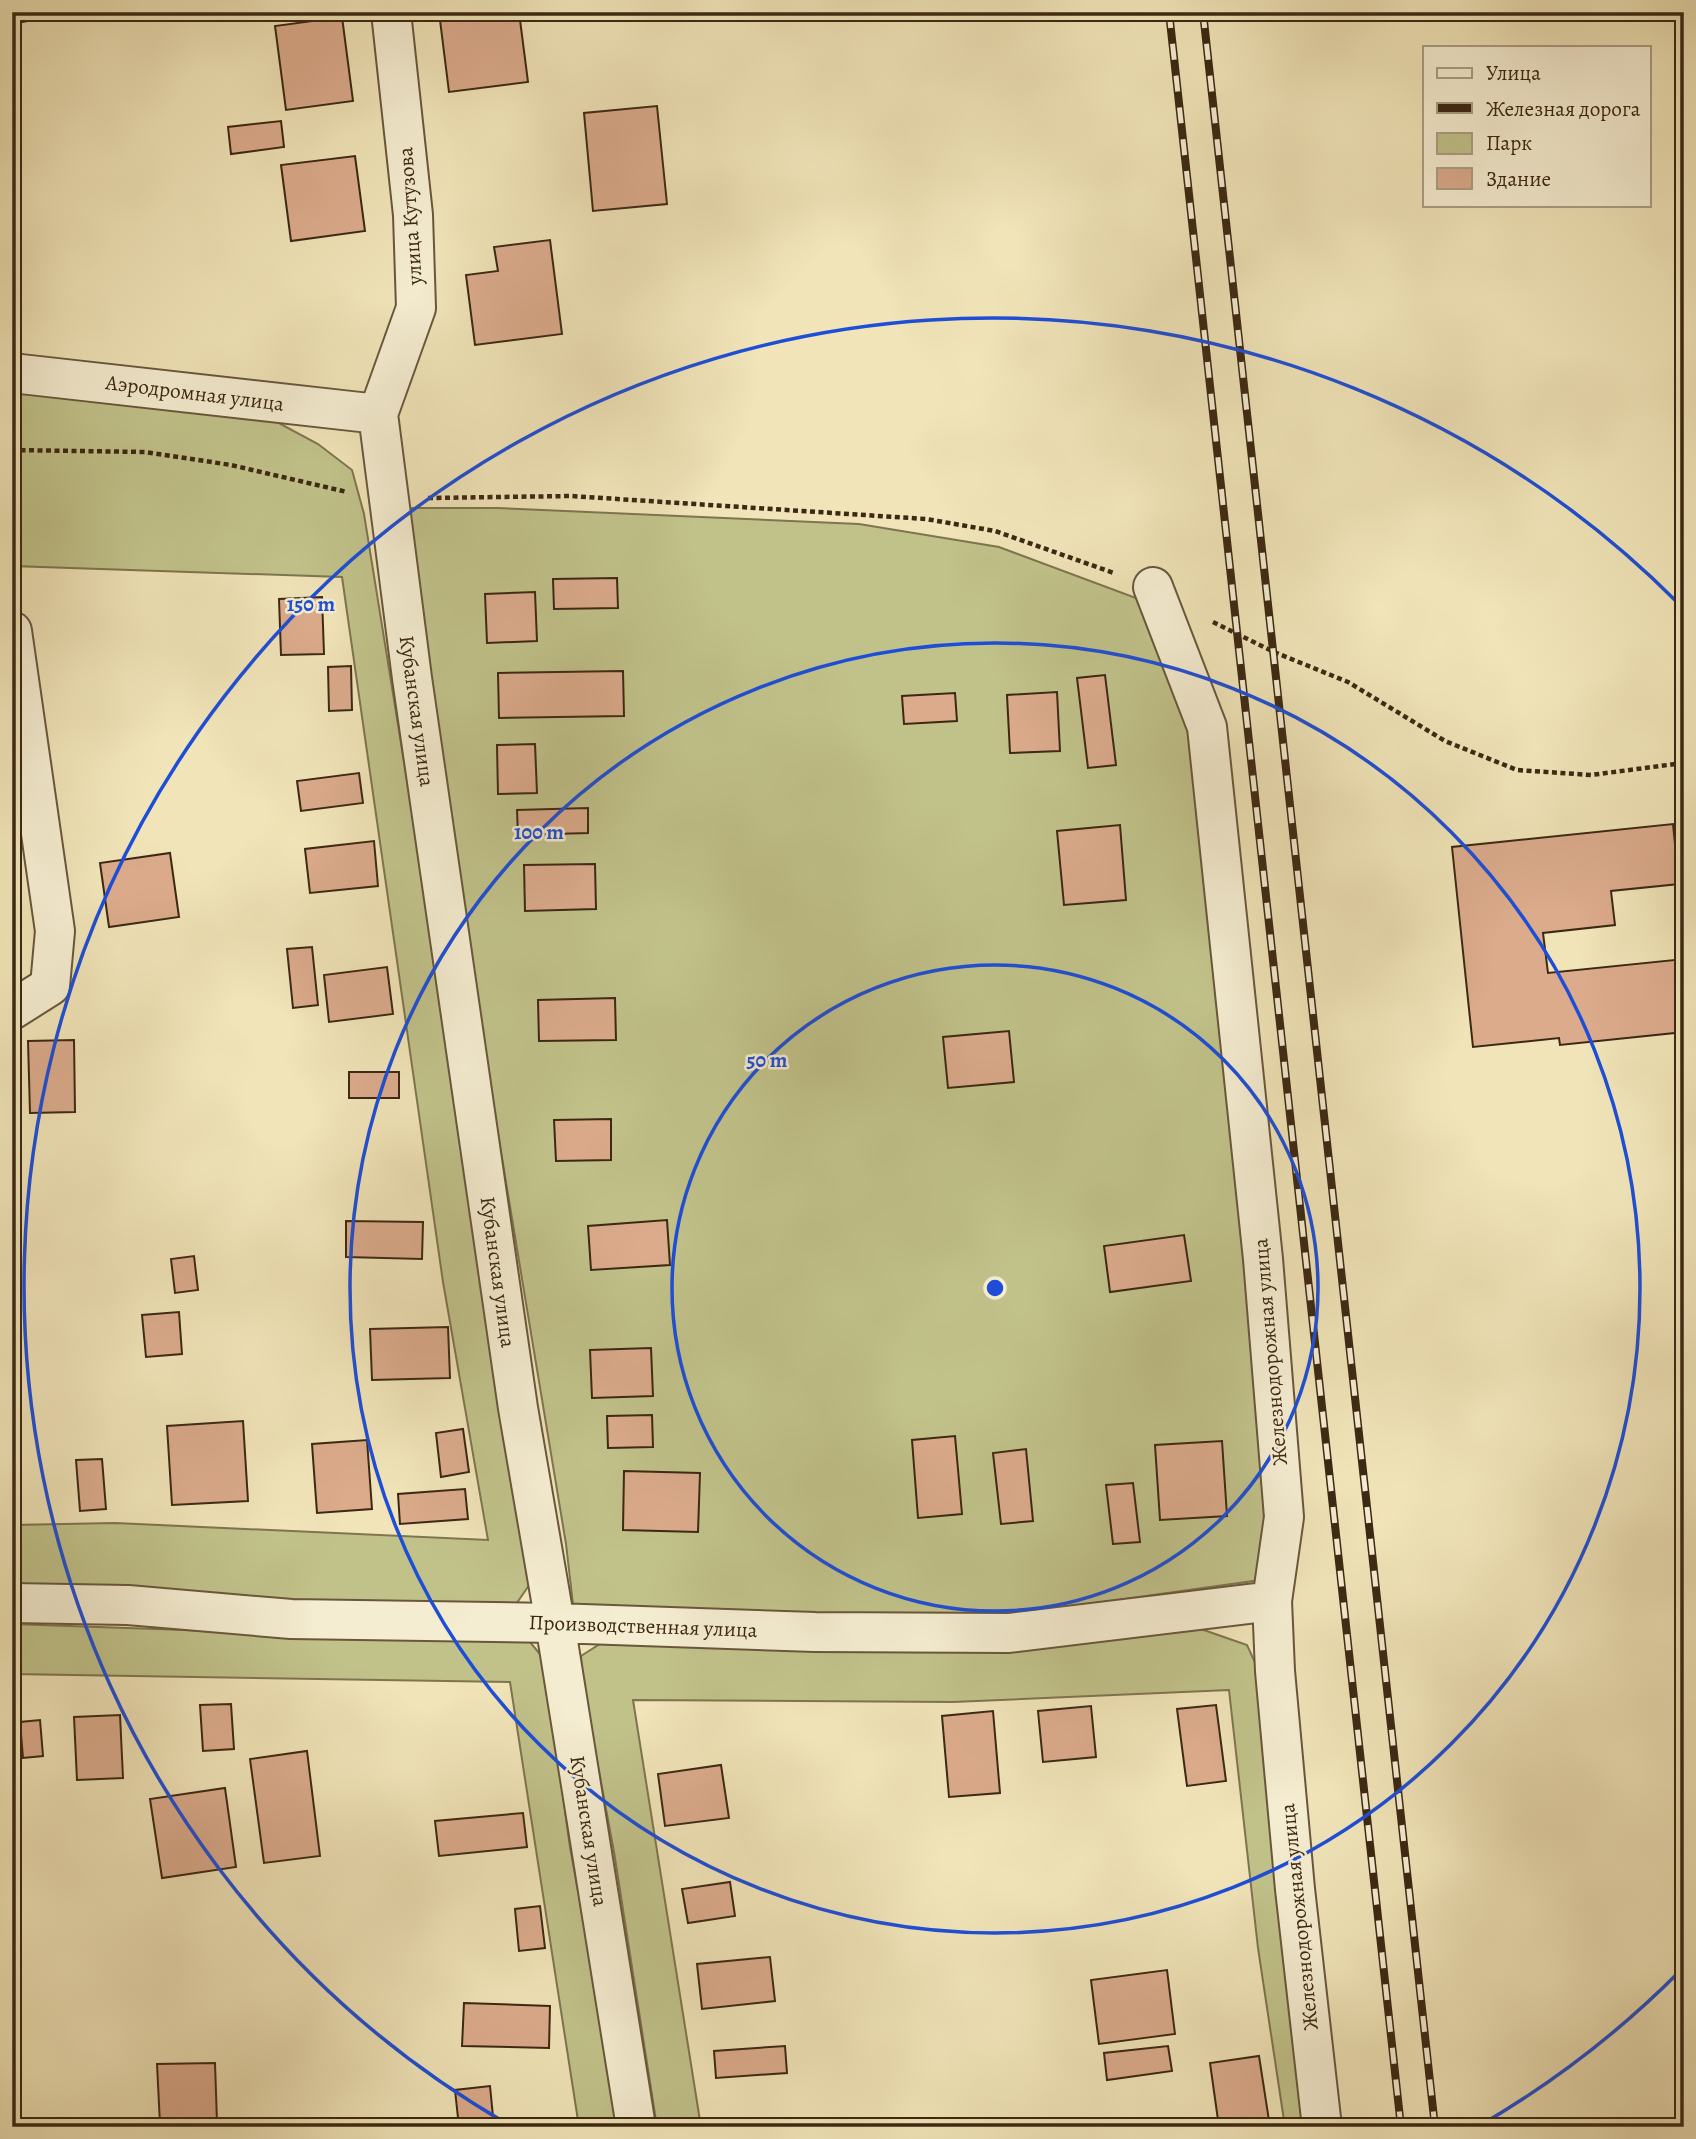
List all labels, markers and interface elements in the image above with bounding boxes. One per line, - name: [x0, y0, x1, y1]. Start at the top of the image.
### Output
- legend: [1423, 46, 1650, 206]
- text: Улица: [1486, 59, 1541, 87]
- text: Железная дорога: [1486, 95, 1641, 123]
- text: Парк: [1486, 129, 1532, 157]
- street label: улица Кутузова: [391, 146, 429, 287]
- text: Здание: [1486, 165, 1551, 193]
- street label: Аэродромная улица: [103, 368, 286, 418]
- text: 150 m: [287, 590, 336, 618]
- street label: Кубанская улица: [393, 634, 442, 789]
- text: 100 m: [514, 818, 564, 846]
- text: 50 m: [747, 1046, 788, 1074]
- street label: Кубанская улица: [474, 1195, 523, 1350]
- street label: Железнодорожная улица: [1246, 1237, 1294, 1467]
- centre of rings: [983, 1276, 1007, 1300]
- street label: Производственная улица: [528, 1608, 758, 1644]
- street label: Кубанская улица: [563, 1754, 615, 1909]
- street label: Железнодорожная улица: [1273, 1802, 1325, 2032]

